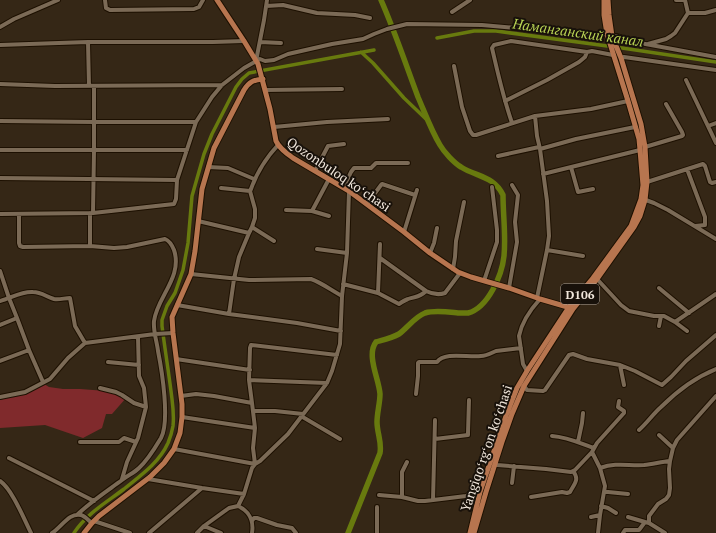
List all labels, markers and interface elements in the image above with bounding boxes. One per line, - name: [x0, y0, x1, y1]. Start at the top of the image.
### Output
- water label: Наманганский канал: [510, 13, 645, 51]
- street label: Qozonbuloq koʻchasi: [284, 133, 394, 215]
- road number: D106: [561, 284, 599, 304]
- street label: Yangiqoʻrgʻon koʻchasi: [456, 382, 516, 514]

